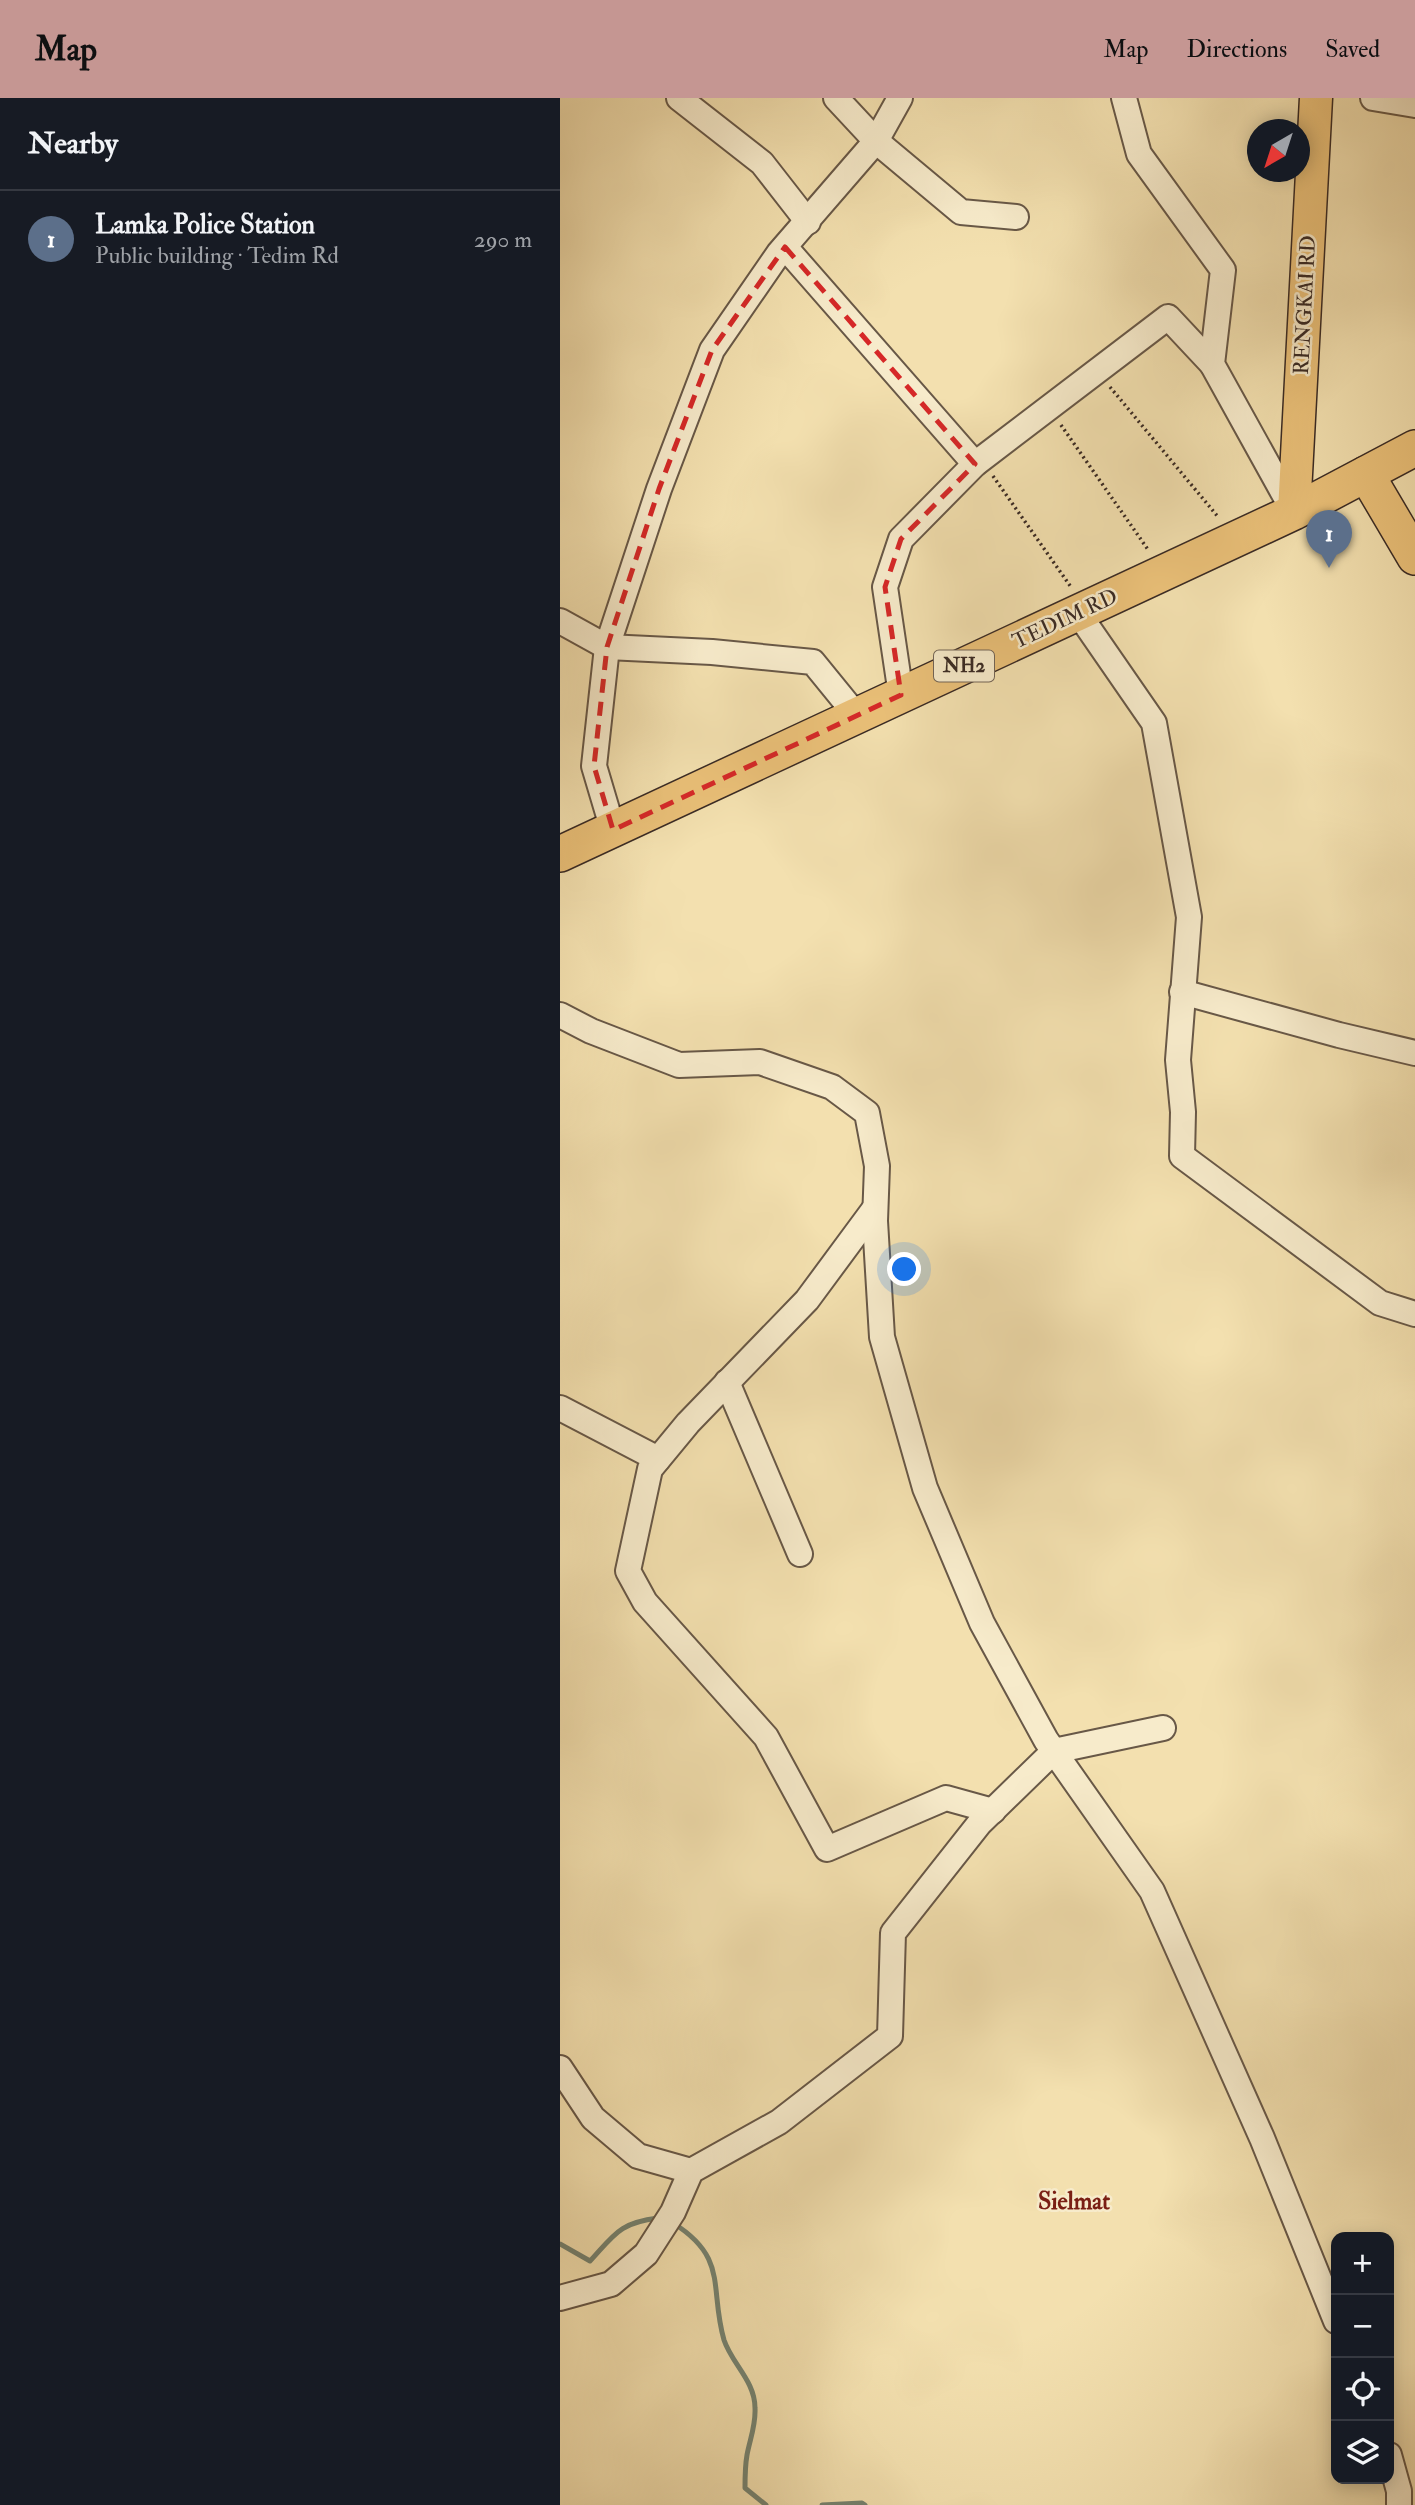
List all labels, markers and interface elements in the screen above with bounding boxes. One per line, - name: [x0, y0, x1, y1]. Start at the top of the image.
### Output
- text: Map: [35, 29, 97, 70]
- text: Map: [1103, 34, 1148, 65]
- text: Directions: [1186, 34, 1287, 65]
- text: Saved: [1325, 34, 1380, 65]
- north arrow: [1247, 119, 1310, 182]
- text: Nearby: [28, 125, 118, 162]
- text: Lamka Police Station: [95, 209, 315, 241]
- text: 1: [47, 225, 55, 254]
- text: 290 m: [474, 225, 532, 254]
- street label: RENGKAI RD: [1288, 235, 1322, 375]
- text: Public building · Tedim Rd: [95, 241, 339, 270]
- pin: 1: [1306, 510, 1352, 568]
- street label: TEDIM RD: [1008, 583, 1122, 655]
- road number: NH2: [934, 650, 994, 681]
- your location: [887, 1252, 921, 1286]
- district label: Sielmat: [1038, 2186, 1110, 2217]
- map controls: [1331, 2232, 1394, 2484]
- button: +: [1331, 2232, 1394, 2295]
- button: −: [1331, 2295, 1394, 2358]
- button: locate: [1331, 2358, 1394, 2421]
- button: layers: [1331, 2421, 1394, 2484]

